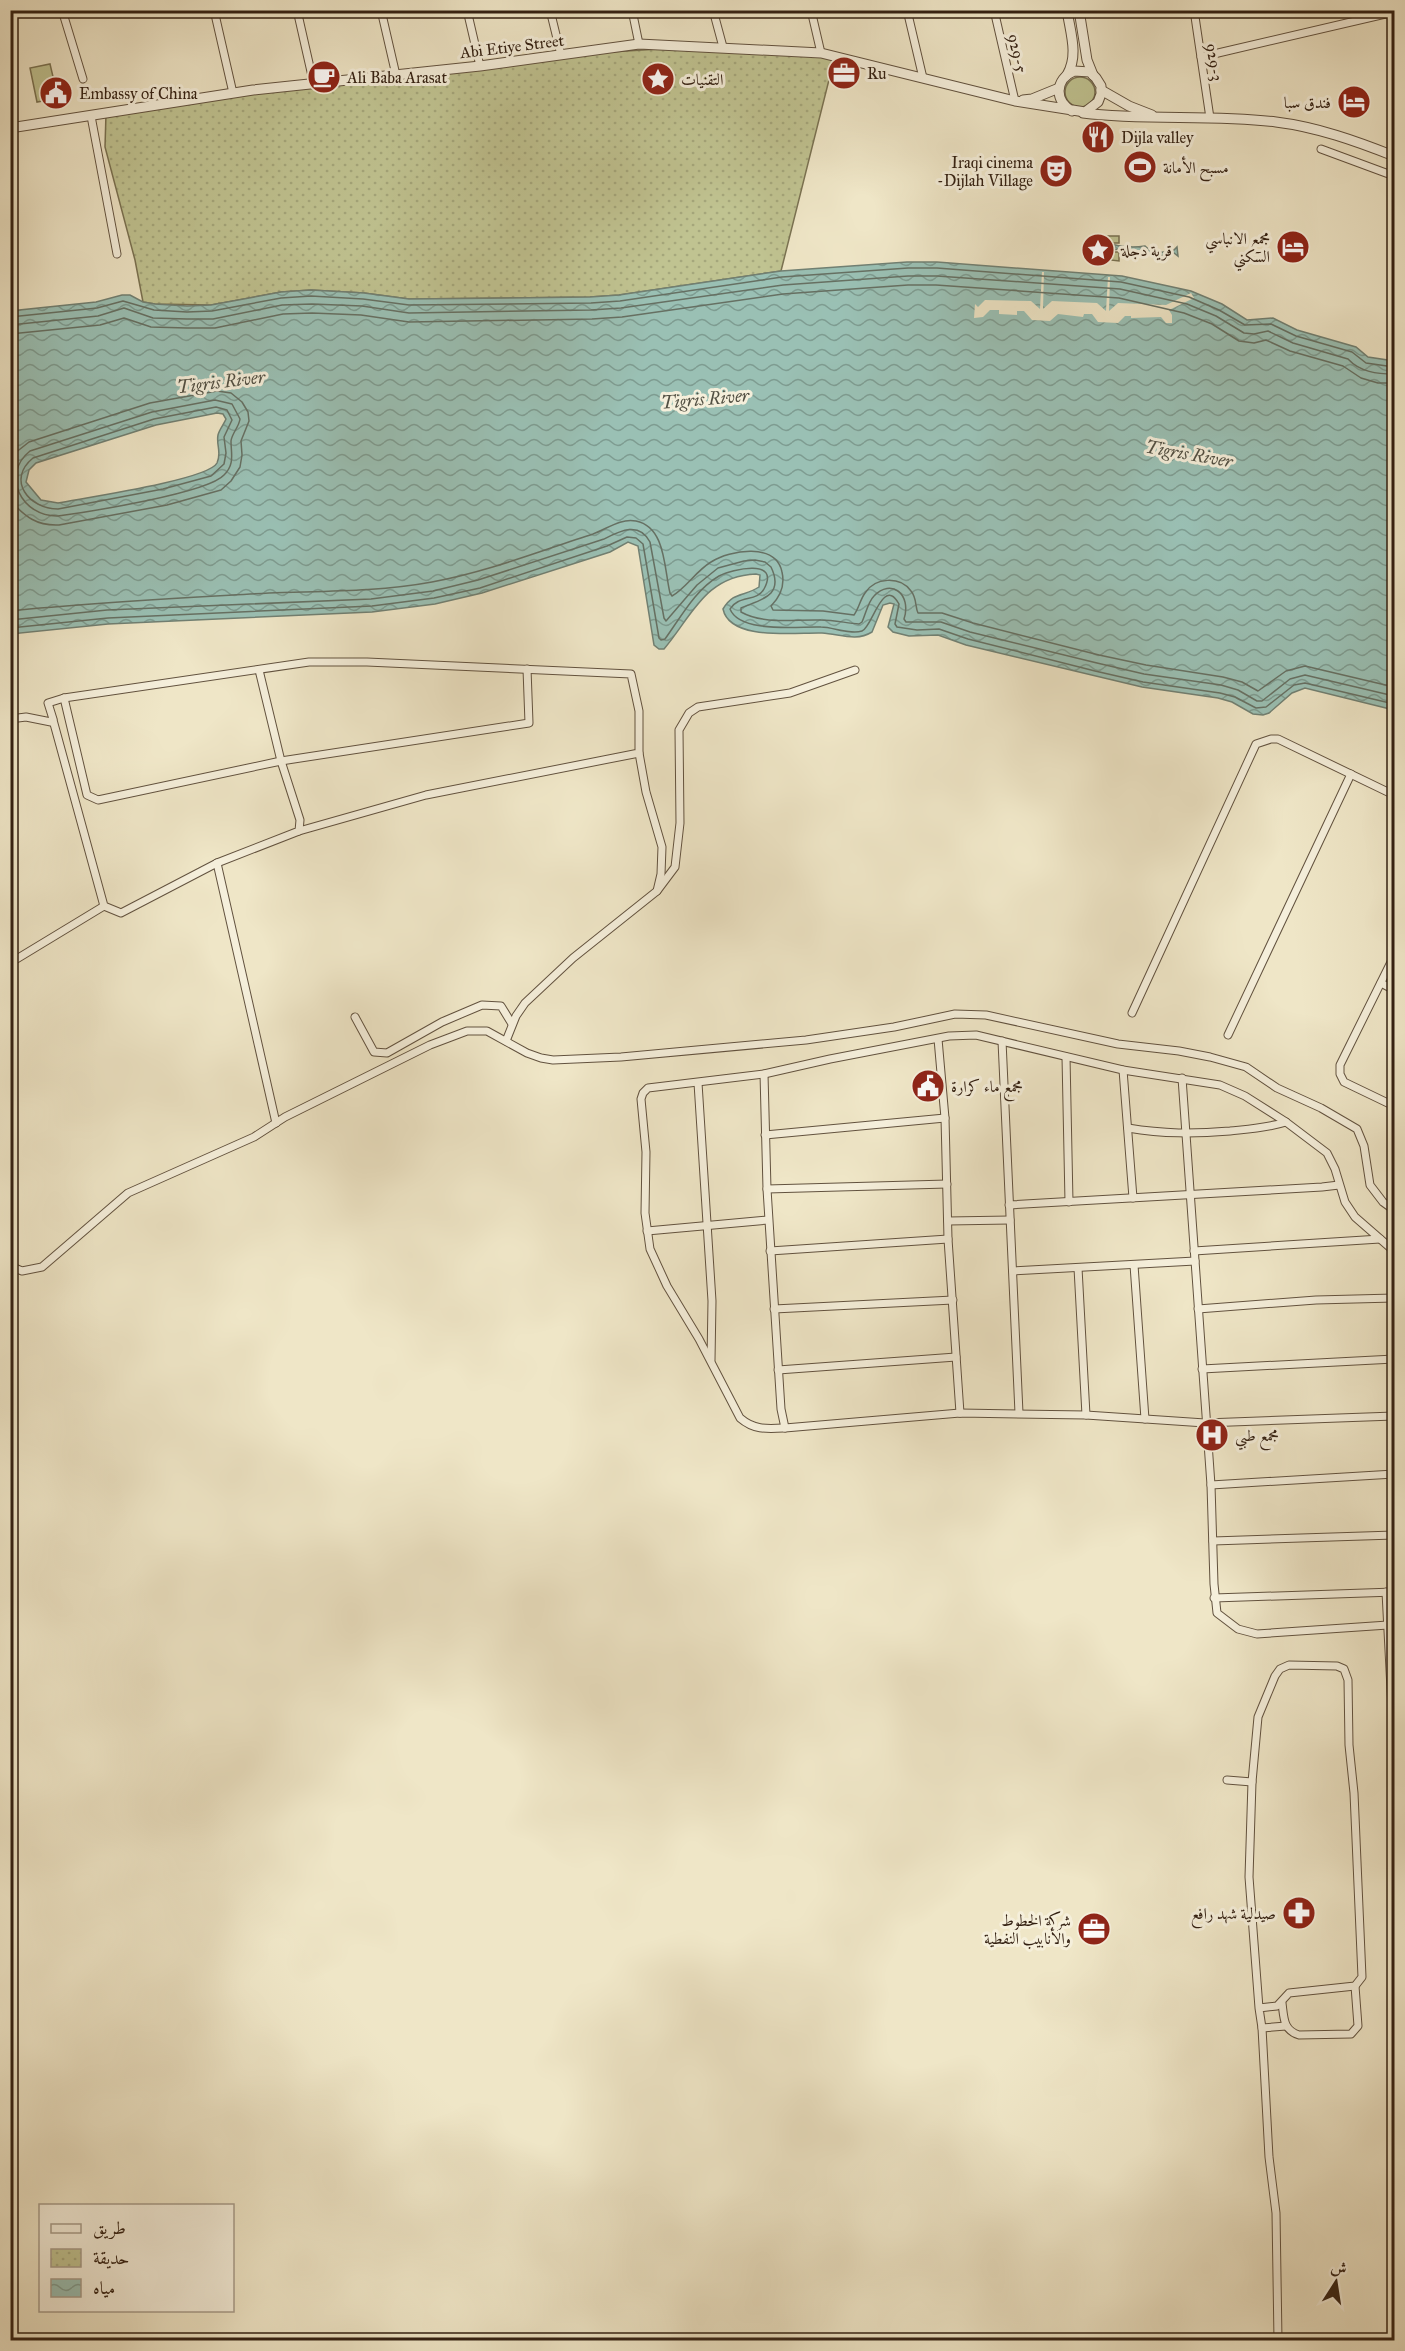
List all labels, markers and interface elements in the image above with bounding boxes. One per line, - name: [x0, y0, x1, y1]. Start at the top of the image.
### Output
- street label: Abi Etiye Street: [458, 31, 566, 62]
- street label: 929-5: [1004, 32, 1031, 75]
- street label: 929-3: [1202, 42, 1227, 82]
- office icon: Ru: [826, 55, 862, 91]
- cafe icon: Ali Baba Arasat: [306, 59, 342, 95]
- place icon: التقنيات: [640, 61, 676, 97]
- place label: Ru: [867, 64, 887, 83]
- place label: Ali Baba Arasat: [346, 68, 447, 87]
- place label: التقنيات: [681, 70, 724, 89]
- public building icon: Embassy of China: [38, 75, 74, 111]
- place label: Embassy of China: [79, 84, 198, 103]
- hotel icon: فندق سبا: [1336, 84, 1372, 120]
- place label: فندق سبا: [1284, 93, 1331, 112]
- restaurant icon: Dijla valley: [1080, 119, 1116, 155]
- place label: Dijla valley: [1121, 128, 1194, 147]
- sports icon: مسبح الأمانة: [1122, 149, 1158, 185]
- place label: Iraqi cinema -Dijlah Village: [937, 153, 1033, 191]
- theatre icon: Iraqi cinema -Dijlah Village: [1038, 153, 1074, 189]
- place label: مسبح الأمانة: [1163, 156, 1229, 182]
- place label: مجمع الانباسي السكني: [1205, 229, 1270, 272]
- hotel icon: مجمع الانباسي السكني: [1275, 229, 1311, 265]
- place icon: قرية دجلة: [1080, 232, 1116, 268]
- place label: قرية دجلة: [1120, 241, 1172, 261]
- water label: Tigris River: [176, 366, 268, 398]
- water label: Tigris River: [660, 384, 751, 414]
- water label: Tigris River: [1144, 435, 1236, 473]
- public building icon: مجمع ماء كرارة: [910, 1068, 946, 1104]
- place label: مجمع ماء كرارة: [951, 1077, 1023, 1102]
- hospital icon: مجمع طبي: [1194, 1417, 1230, 1453]
- place label: مجمع طبي: [1235, 1426, 1279, 1451]
- pharmacy icon: صيدلية شهد رافع: [1281, 1895, 1317, 1931]
- place label: صيدلية شهد رافع: [1191, 1904, 1276, 1929]
- place label: شركة الخطوط والأنابيب النفطية: [984, 1911, 1071, 1949]
- office icon: شركة الخطوط والأنابيب النفطية: [1076, 1911, 1112, 1947]
- legend: [39, 2204, 234, 2312]
- text: طريق: [93, 2217, 126, 2240]
- text: حديقة: [93, 2247, 129, 2269]
- north arrow: [1306, 2252, 1366, 2312]
- text: ش: [1329, 2257, 1349, 2279]
- text: مياه: [93, 2277, 115, 2299]

